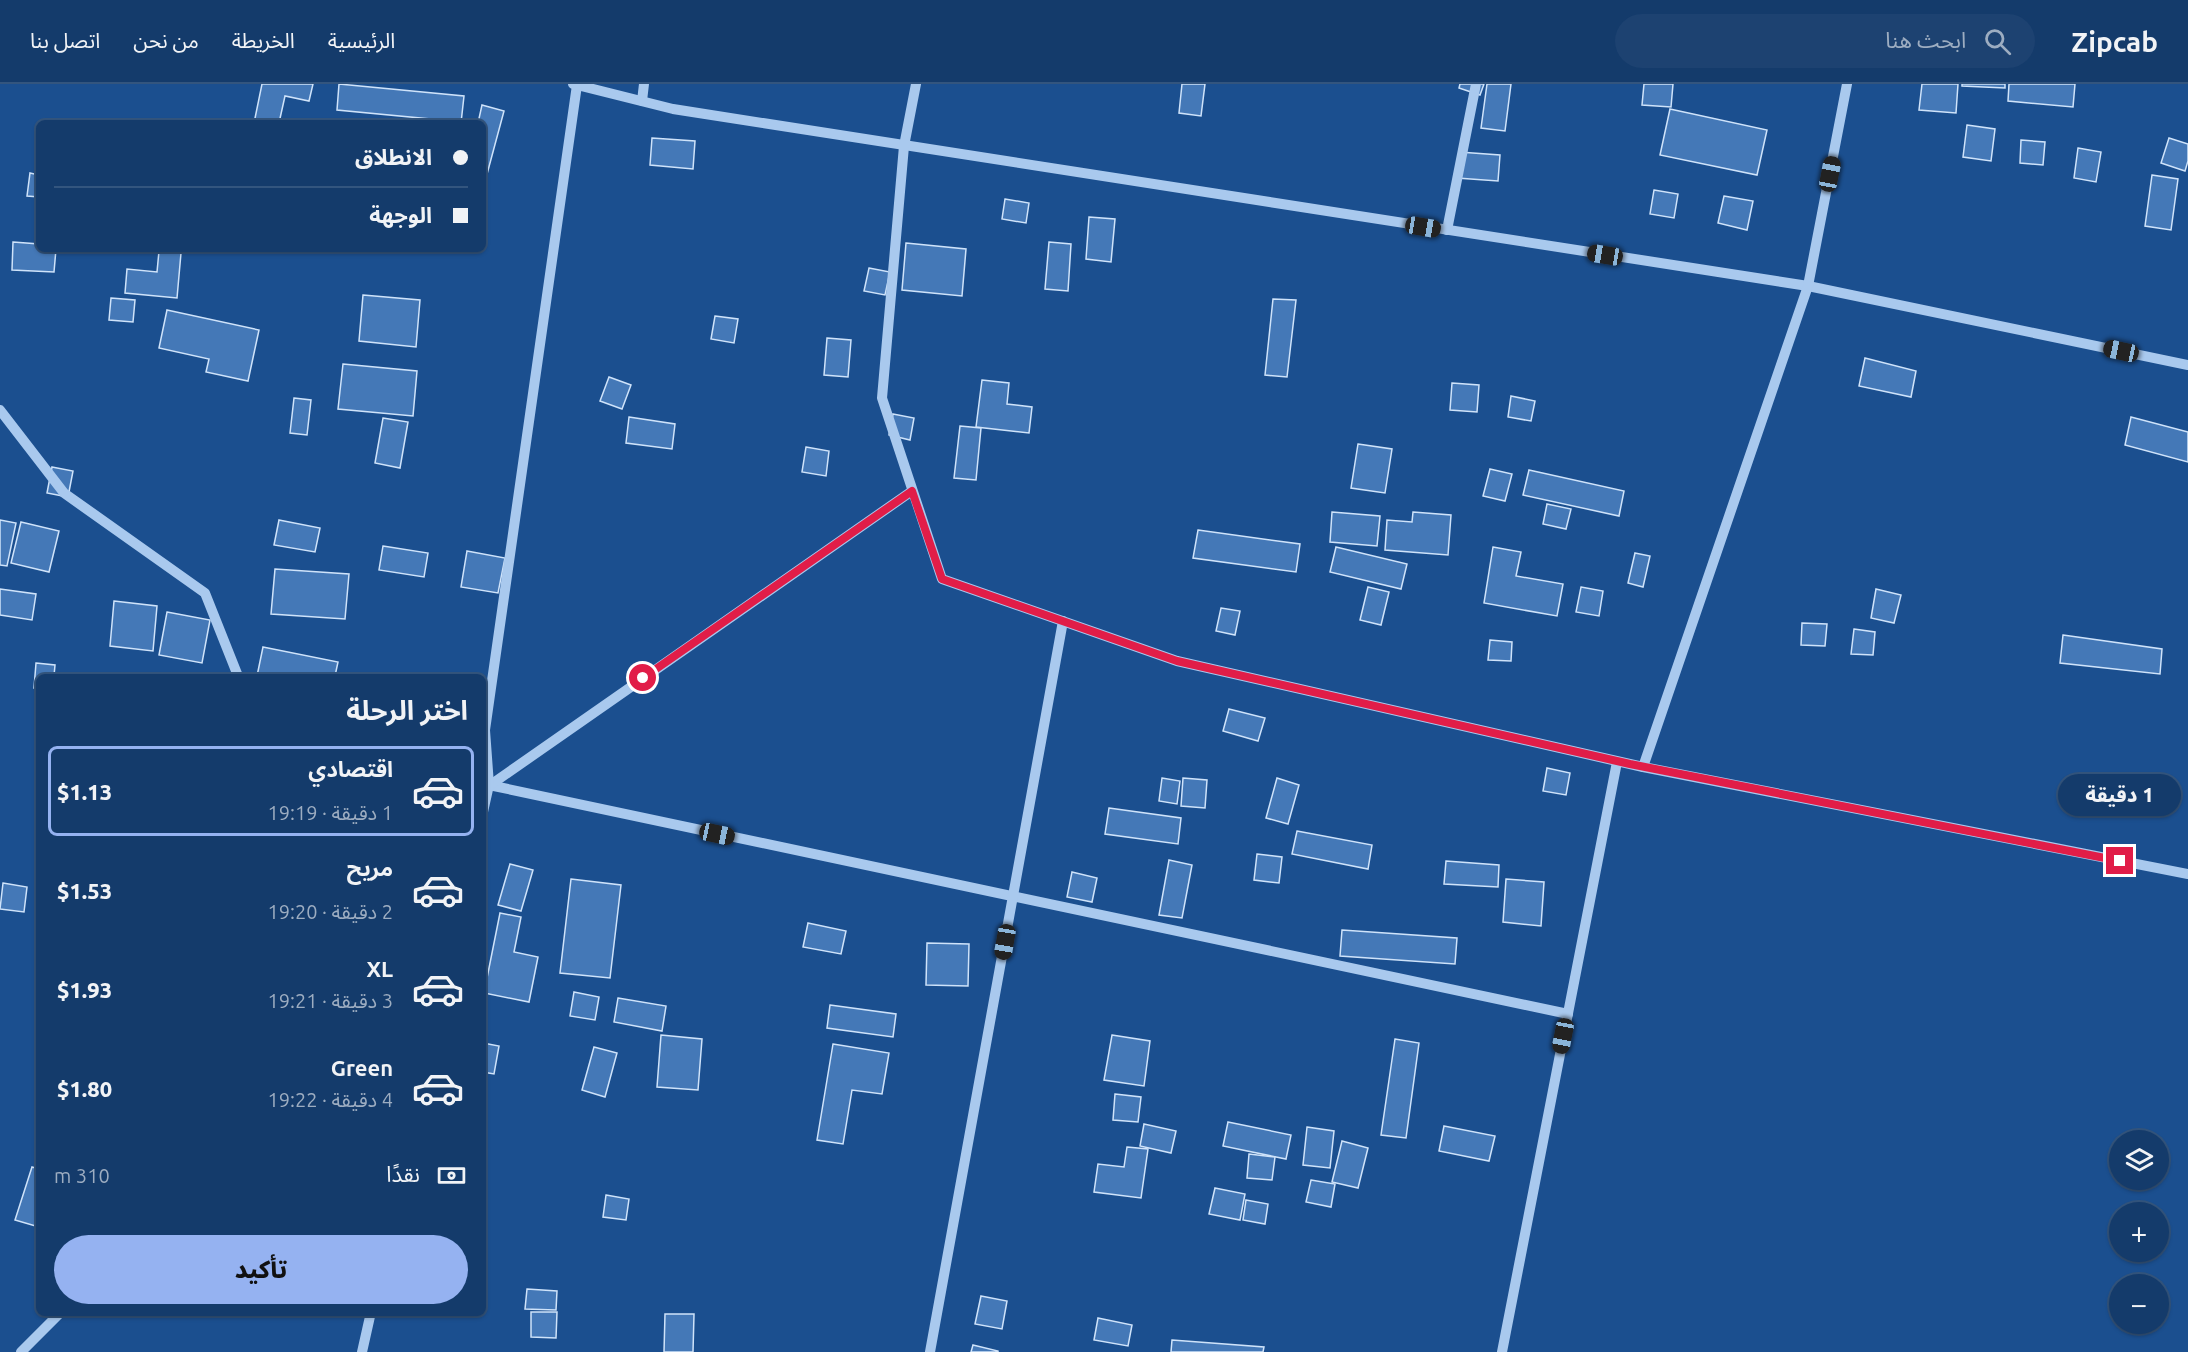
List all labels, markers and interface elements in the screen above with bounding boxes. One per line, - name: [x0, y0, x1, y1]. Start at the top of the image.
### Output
- search box: [1615, 14, 2035, 68]
- icon: search: [1981, 25, 2014, 58]
- text: Zipcab: [2071, 26, 2158, 57]
- text: ابحث هنا: [1885, 27, 1966, 52]
- text: اتصل بنا: [30, 28, 100, 52]
- text: من نحن: [133, 28, 199, 52]
- text: الخريطة: [232, 28, 295, 52]
- text: الرئيسية: [328, 28, 395, 52]
- text: الانطلاق: [355, 144, 432, 169]
- car: [1818, 155, 1842, 193]
- text: الوجهة: [369, 202, 432, 227]
- car: [1404, 215, 1442, 239]
- car: [1586, 243, 1624, 267]
- car: [2102, 338, 2140, 364]
- route start: [629, 664, 656, 691]
- text: اختر الرحلة: [346, 695, 468, 725]
- text: اقتصادي: [308, 756, 393, 781]
- icon: car: [411, 764, 465, 818]
- callout: 1 دقيقة: [2058, 774, 2182, 816]
- text: $1.13: [57, 779, 112, 804]
- text: 1 دقيقة: [2085, 783, 2154, 806]
- text: 1 دقيقة · 19:19: [267, 801, 393, 824]
- car: [698, 821, 736, 847]
- route end: [2106, 847, 2133, 874]
- text: مريح: [347, 855, 393, 880]
- icon: car: [411, 863, 465, 917]
- text: $1.53: [57, 878, 112, 903]
- text: 2 دقيقة · 19:20: [267, 900, 393, 923]
- car: [993, 923, 1017, 961]
- text: XL: [366, 956, 393, 981]
- icon: car: [411, 962, 465, 1016]
- text: $1.93: [57, 977, 112, 1002]
- text: 3 دقيقة · 19:21: [267, 989, 393, 1012]
- car: [1551, 1017, 1575, 1055]
- text: Green: [331, 1055, 393, 1080]
- icon: car: [411, 1061, 465, 1115]
- text: $1.80: [57, 1076, 112, 1101]
- text: 4 دقيقة · 19:22: [267, 1088, 393, 1111]
- map controls: [2109, 1130, 2169, 1334]
- button: layers: [2109, 1130, 2169, 1190]
- icon: cash: [435, 1159, 468, 1192]
- text: نقدًا: [386, 1161, 420, 1186]
- text: 310 m: [54, 1164, 110, 1187]
- button: +: [2109, 1202, 2169, 1262]
- button: تأكيد: [54, 1235, 468, 1304]
- button: −: [2109, 1274, 2169, 1334]

